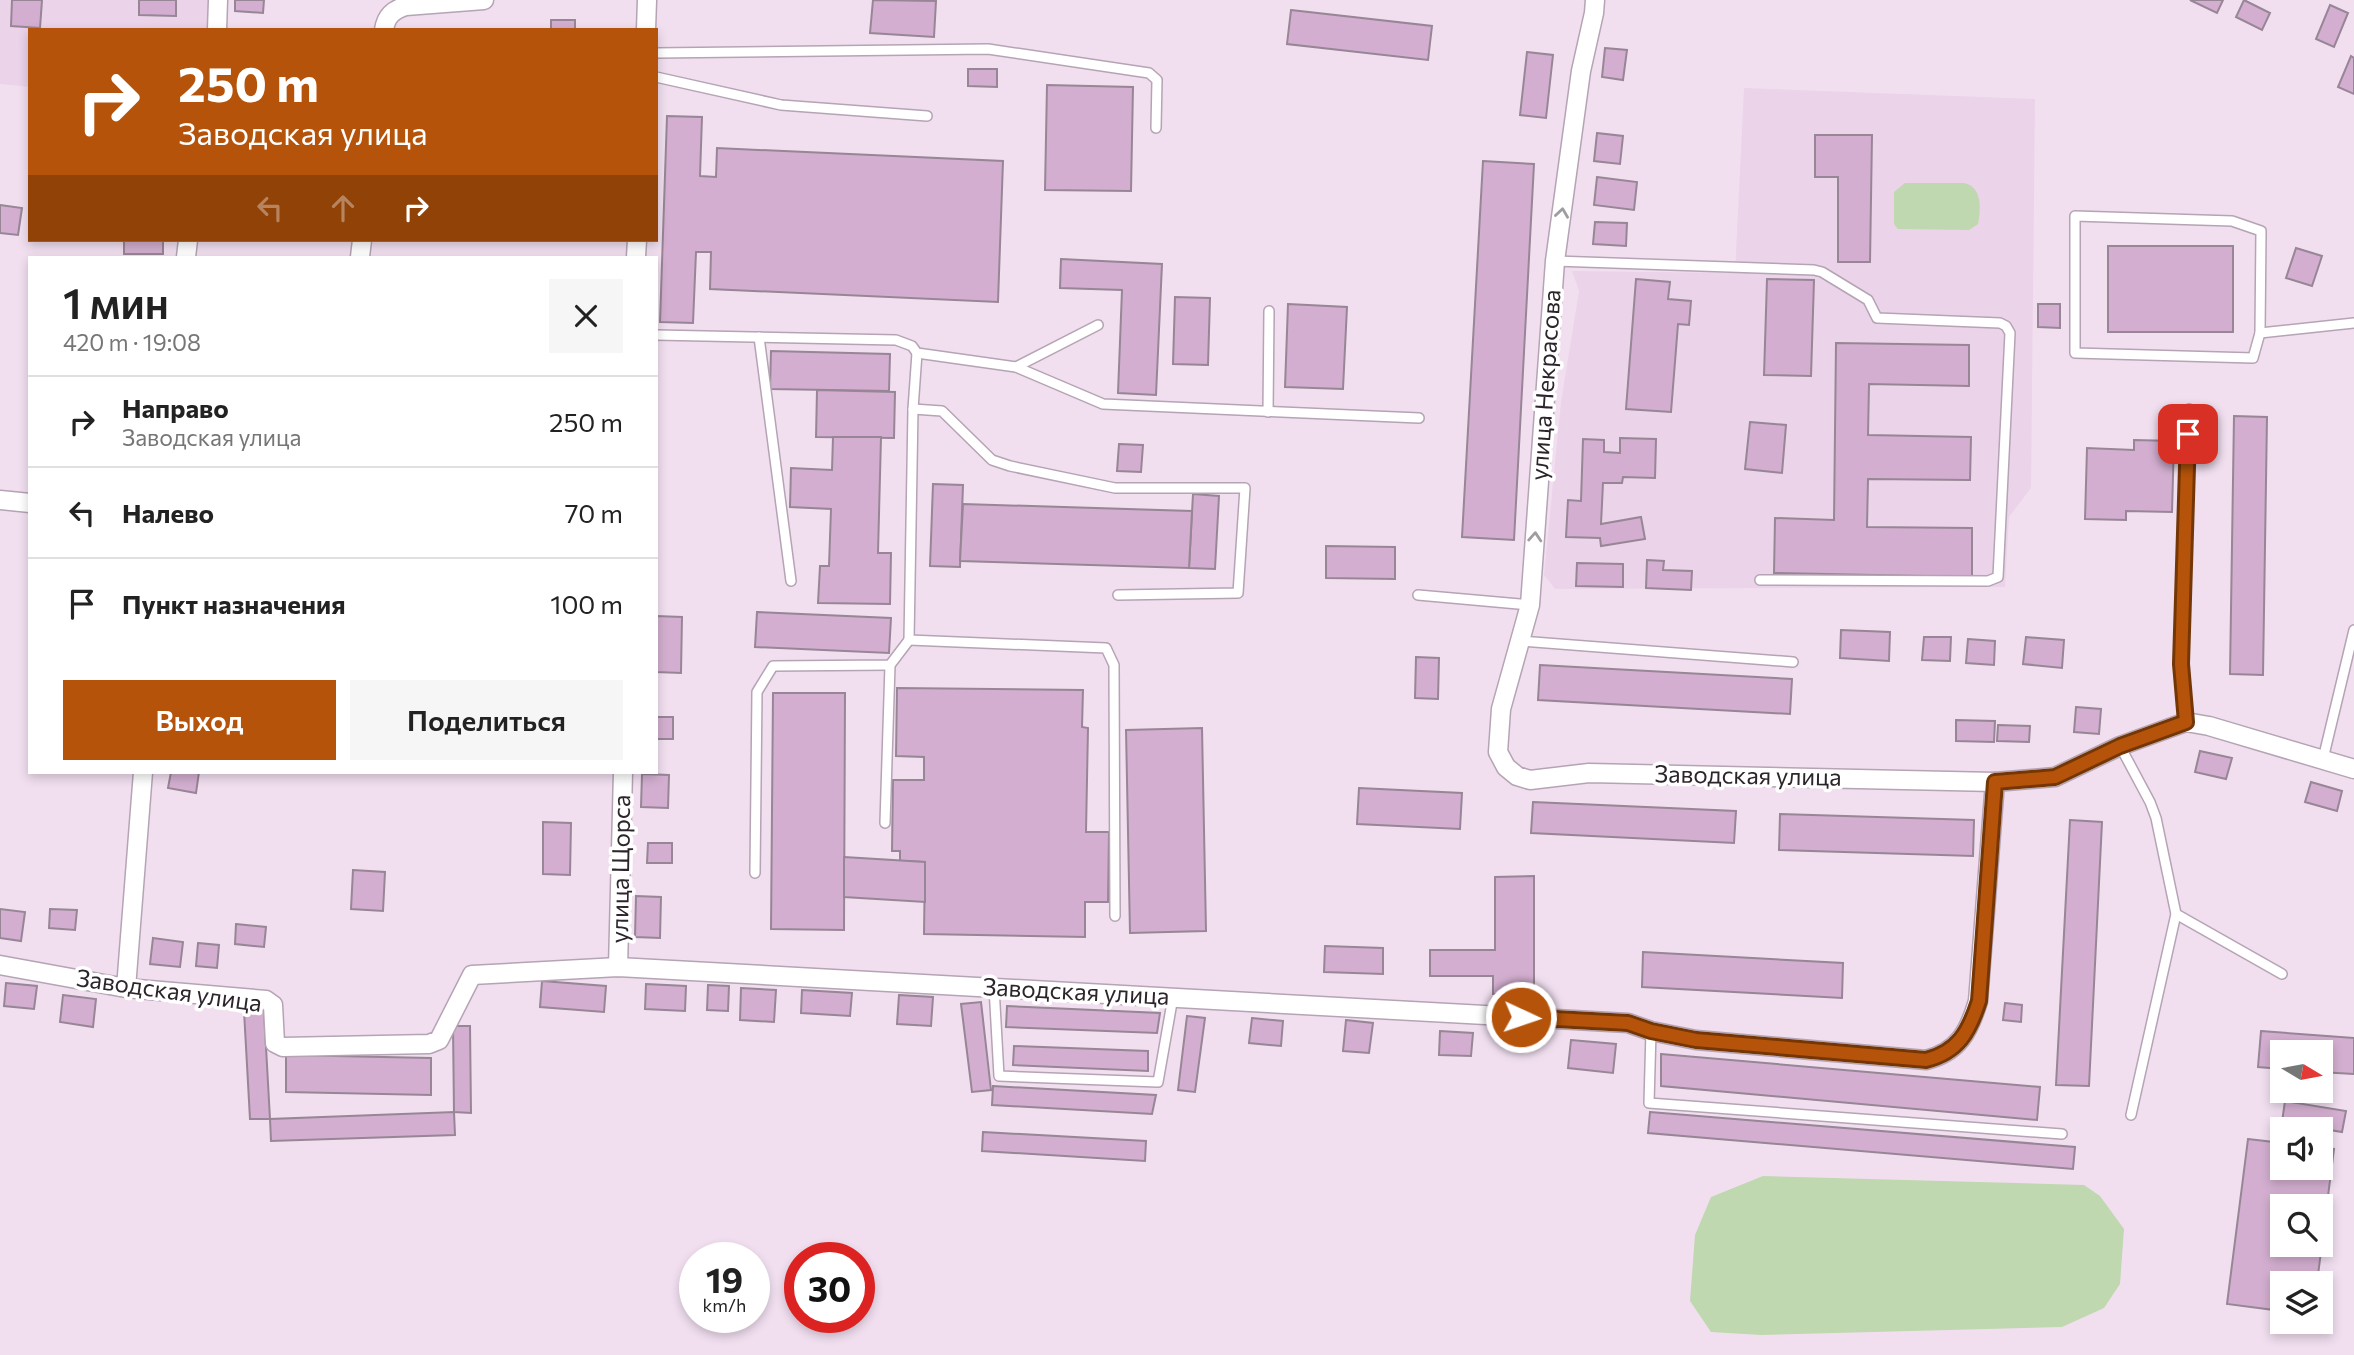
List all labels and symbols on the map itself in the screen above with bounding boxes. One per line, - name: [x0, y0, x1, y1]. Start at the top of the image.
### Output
- one-way arrow: [1554, 207, 1569, 219]
- street label: улица Некрасова: [1523, 288, 1566, 481]
- pin: [2158, 404, 2218, 464]
- one-way arrow: [1527, 532, 1542, 543]
- street label: Заводская улица: [1654, 758, 1842, 791]
- street label: улица Щорса: [604, 794, 635, 944]
- street label: Заводская улица: [75, 962, 264, 1017]
- street label: Заводская улица: [982, 971, 1170, 1010]
- position arrow: [1484, 980, 1558, 1054]
- north arrow: [2270, 1040, 2333, 1102]
- speed limit sign: 30: [784, 1242, 875, 1333]

